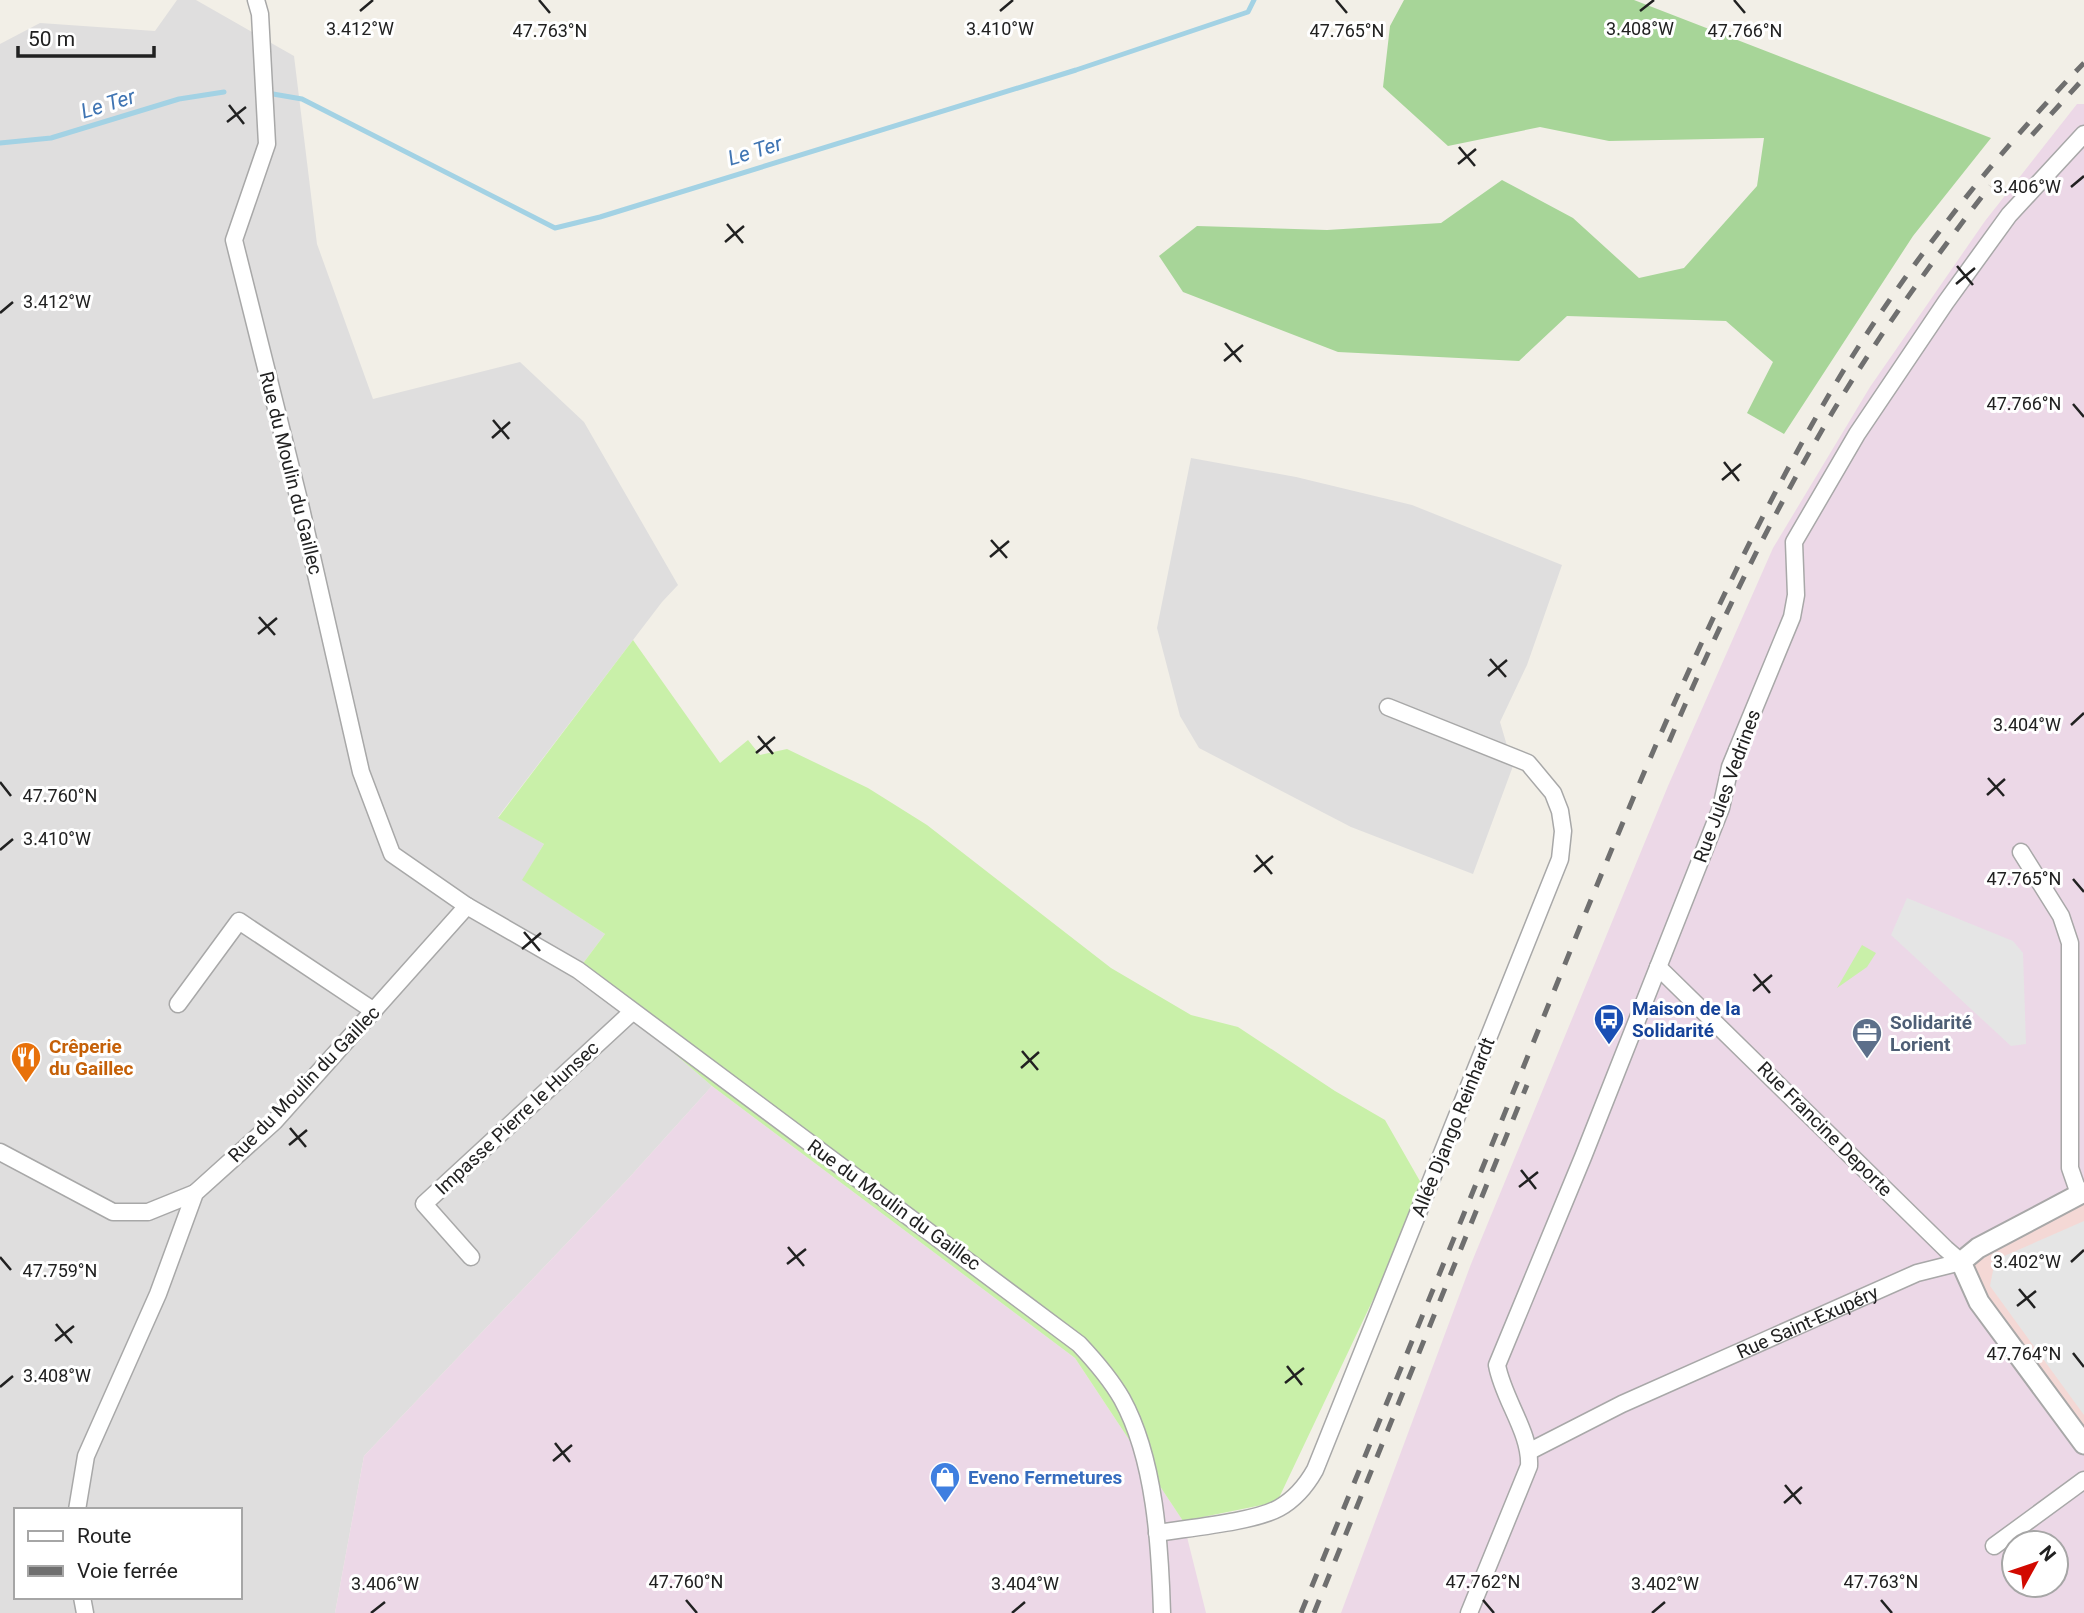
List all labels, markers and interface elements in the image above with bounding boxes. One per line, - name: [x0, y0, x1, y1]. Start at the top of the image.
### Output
- scale bar: [18, 14, 154, 58]
- text: 3.412°W: [326, 18, 394, 39]
- text: 3.410°W: [966, 18, 1034, 39]
- text: 3.408°W: [1606, 18, 1674, 39]
- text: 47.763°N: [513, 20, 587, 41]
- text: 47.765°N: [1310, 20, 1384, 41]
- text: 47.766°N: [1708, 20, 1782, 41]
- text: 50 m: [28, 27, 75, 51]
- water label: Le Ter: [78, 84, 139, 124]
- water label: Le Ter: [725, 131, 786, 171]
- text: 3.406°W: [1993, 176, 2061, 197]
- text: 3.412°W: [23, 291, 91, 312]
- street label: Rue du Moulin du Gaillec: [255, 369, 327, 577]
- text: 47.766°N: [1987, 393, 2061, 414]
- street label: Rue Jules Vedrines: [1689, 706, 1765, 866]
- text: 3.404°W: [1993, 714, 2061, 735]
- text: 47.760°N: [23, 785, 97, 806]
- text: 3.410°W: [23, 828, 91, 849]
- text: 47.765°N: [1987, 868, 2061, 889]
- place label: Maison de la Solidarité: [1632, 997, 1741, 1042]
- street label: Rue du Moulin du Gaillec: [223, 1001, 385, 1167]
- bus stop icon: Maison de la Solidarité: [1592, 1002, 1626, 1046]
- place label: Solidarité Lorient: [1890, 1011, 1972, 1056]
- office icon: Solidarité Lorient: [1850, 1016, 1884, 1060]
- street label: Allée Django Reinhardt: [1406, 1034, 1500, 1220]
- place label: Crêperie du Gaillec: [49, 1035, 134, 1080]
- street label: Impasse Pierre le Hunsec: [430, 1036, 604, 1200]
- restaurant icon: Crêperie du Gaillec: [9, 1040, 43, 1084]
- street label: Rue Francine Deporte: [1753, 1057, 1897, 1201]
- street label: Rue du Moulin du Gaillec: [803, 1134, 985, 1276]
- text: 3.402°W: [1993, 1251, 2061, 1272]
- text: 47.759°N: [23, 1260, 97, 1281]
- street label: Rue Saint-Exupéry: [1733, 1280, 1882, 1363]
- text: 47.764°N: [1987, 1343, 2061, 1364]
- text: 3.408°W: [23, 1365, 91, 1386]
- shop icon: Eveno Fermetures: [928, 1460, 962, 1504]
- place label: Eveno Fermetures: [968, 1466, 1123, 1489]
- legend: [14, 1508, 242, 1599]
- text: Route: [77, 1524, 132, 1548]
- north arrow: [2000, 1529, 2070, 1599]
- text: N: [2035, 1541, 2061, 1566]
- text: Voie ferrée: [77, 1559, 178, 1583]
- text: 47.760°N: [649, 1571, 723, 1592]
- text: 47.762°N: [1446, 1571, 1520, 1592]
- text: 47.763°N: [1844, 1571, 1918, 1592]
- text: 3.406°W: [351, 1573, 419, 1594]
- text: 3.404°W: [991, 1573, 1059, 1594]
- text: 3.402°W: [1631, 1573, 1699, 1594]

